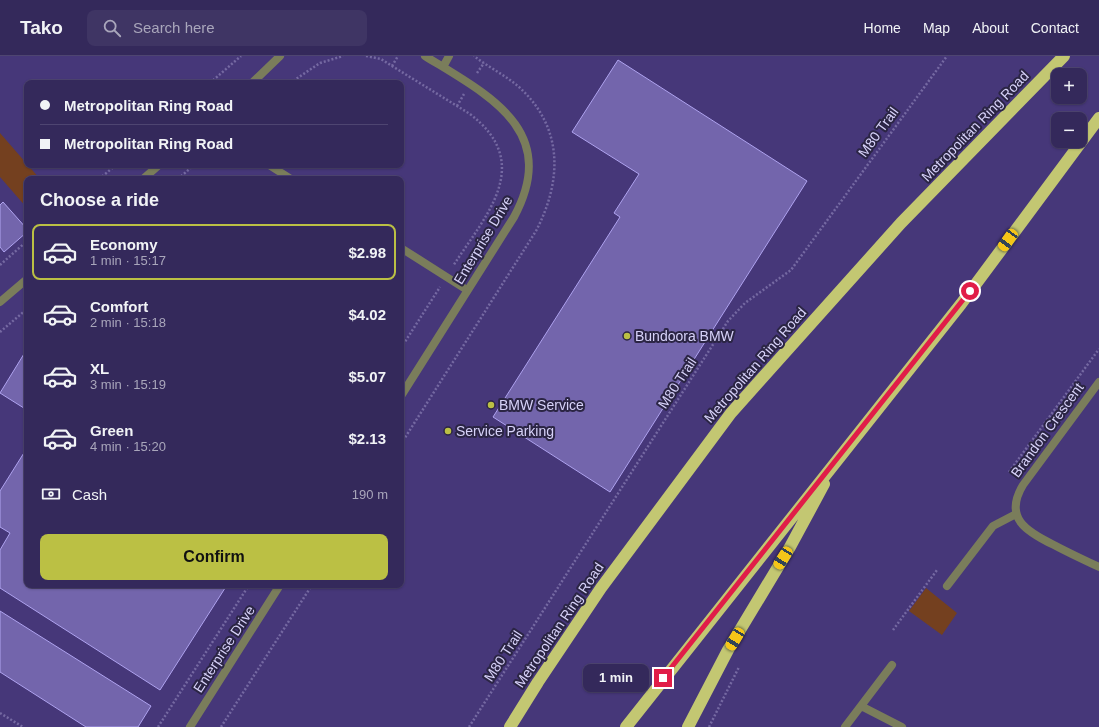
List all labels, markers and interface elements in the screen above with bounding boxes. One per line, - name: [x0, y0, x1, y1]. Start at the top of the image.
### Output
- search box: [87, 10, 367, 46]
- text: Tako: [20, 17, 63, 38]
- icon: search: [101, 17, 123, 39]
- text: Search here: [133, 19, 215, 36]
- text: Home: [864, 20, 901, 36]
- text: Map: [923, 20, 950, 36]
- text: About: [972, 20, 1009, 36]
- text: Contact: [1031, 20, 1079, 36]
- street label: Metropolitan Ring Road: [918, 68, 1032, 184]
- map controls: [1051, 68, 1087, 148]
- button: +: [1051, 68, 1087, 104]
- text: Metropolitan Ring Road: [64, 97, 233, 114]
- street label: M80 Trail: [855, 104, 901, 160]
- button: −: [1051, 112, 1087, 148]
- text: Metropolitan Ring Road: [64, 135, 233, 152]
- text: Choose a ride: [40, 190, 159, 210]
- street label: Enterprise Drive: [450, 193, 516, 287]
- car: [996, 227, 1020, 253]
- icon: car: [42, 234, 78, 270]
- text: Economy: [90, 236, 158, 253]
- text: $2.98: [348, 244, 386, 261]
- text: 1 min · 15:17: [90, 253, 166, 268]
- route start: [961, 282, 979, 300]
- icon: car: [42, 296, 78, 332]
- text: Comfort: [90, 298, 148, 315]
- street label: Metropolitan Ring Road: [701, 304, 809, 426]
- text: $4.02: [348, 306, 386, 323]
- text: 2 min · 15:18: [90, 315, 166, 330]
- place label: Bundoora BMW: [635, 328, 735, 344]
- marker: Bundoora BMW: [622, 331, 632, 341]
- street label: M80 Trail: [655, 354, 699, 412]
- icon: car: [42, 358, 78, 394]
- text: XL: [90, 360, 109, 377]
- text: $5.07: [348, 368, 386, 385]
- text: 3 min · 15:19: [90, 377, 166, 392]
- street label: Brandon Crescent: [1007, 380, 1087, 480]
- place label: BMW Service: [499, 397, 584, 413]
- marker: BMW Service: [486, 400, 496, 410]
- icon: car: [42, 420, 78, 456]
- text: Green: [90, 422, 133, 439]
- place label: Service Parking: [456, 423, 554, 439]
- marker: Service Parking: [443, 426, 453, 436]
- text: $2.13: [348, 430, 386, 447]
- text: 4 min · 15:20: [90, 439, 166, 454]
- icon: cash: [40, 483, 62, 505]
- text: Cash: [72, 486, 107, 503]
- text: 190 m: [352, 487, 388, 502]
- button: Confirm: [40, 534, 388, 580]
- car: [772, 545, 794, 571]
- street label: Metropolitan Ring Road: [511, 560, 607, 690]
- street label: Enterprise Drive: [190, 602, 258, 695]
- car: [724, 626, 746, 652]
- street label: M80 Trail: [481, 627, 525, 685]
- callout: 1 min: [583, 664, 649, 692]
- route end: [654, 669, 672, 687]
- text: 1 min: [599, 670, 633, 685]

